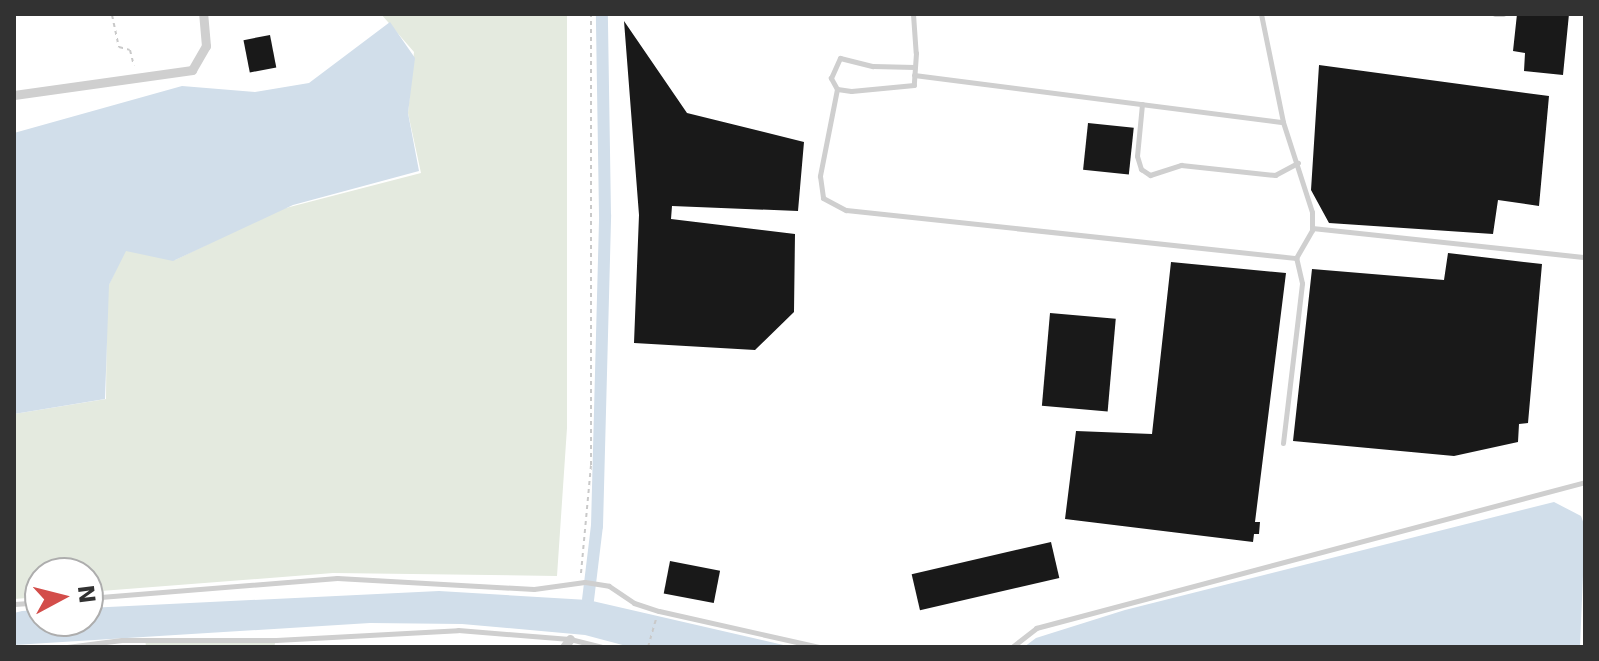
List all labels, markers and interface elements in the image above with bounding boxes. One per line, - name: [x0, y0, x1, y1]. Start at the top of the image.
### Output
- north arrow: [24, 557, 104, 637]
- text: N: [73, 584, 100, 605]

